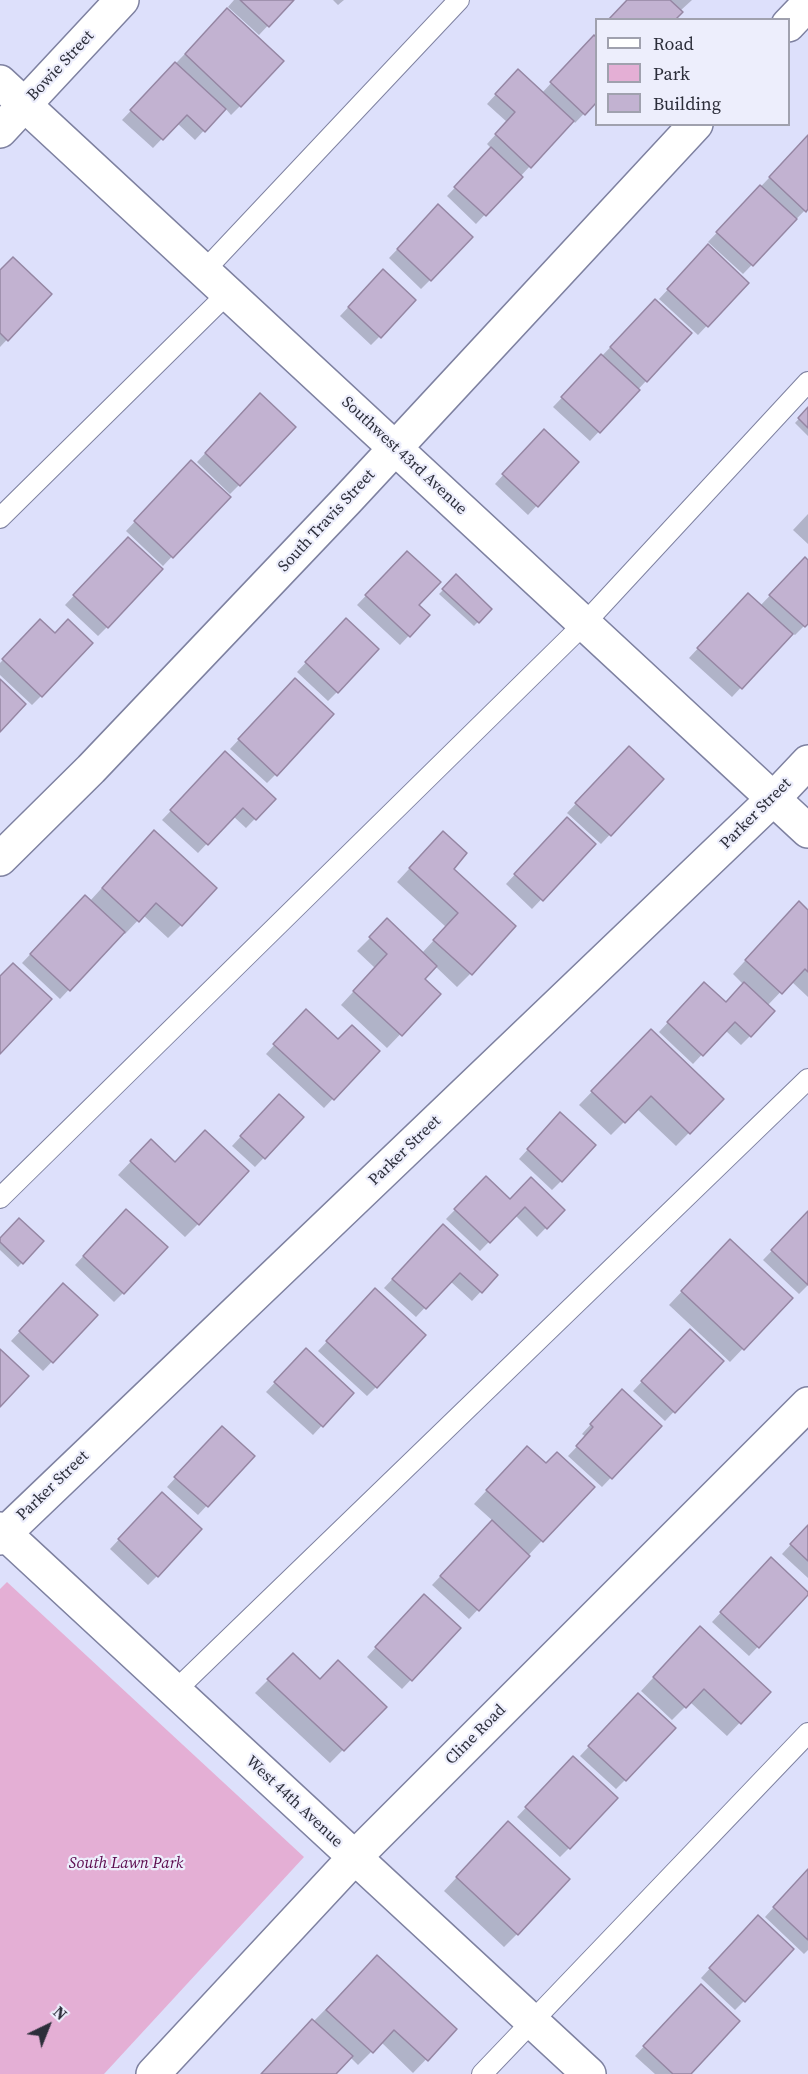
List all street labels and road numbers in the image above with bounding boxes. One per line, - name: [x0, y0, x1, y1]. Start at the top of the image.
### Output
- street label: Bowie Street: [24, 27, 98, 105]
- street label: Southwest 43rd Avenue: [337, 393, 471, 519]
- street label: South Travis Street: [275, 466, 379, 576]
- street label: Parker Street: [716, 774, 796, 854]
- street label: Parker Street: [365, 1112, 445, 1190]
- street label: Parker Street: [13, 1447, 93, 1525]
- street label: Cline Road: [442, 1701, 510, 1769]
- street label: West 44th Avenue: [242, 1752, 346, 1852]

